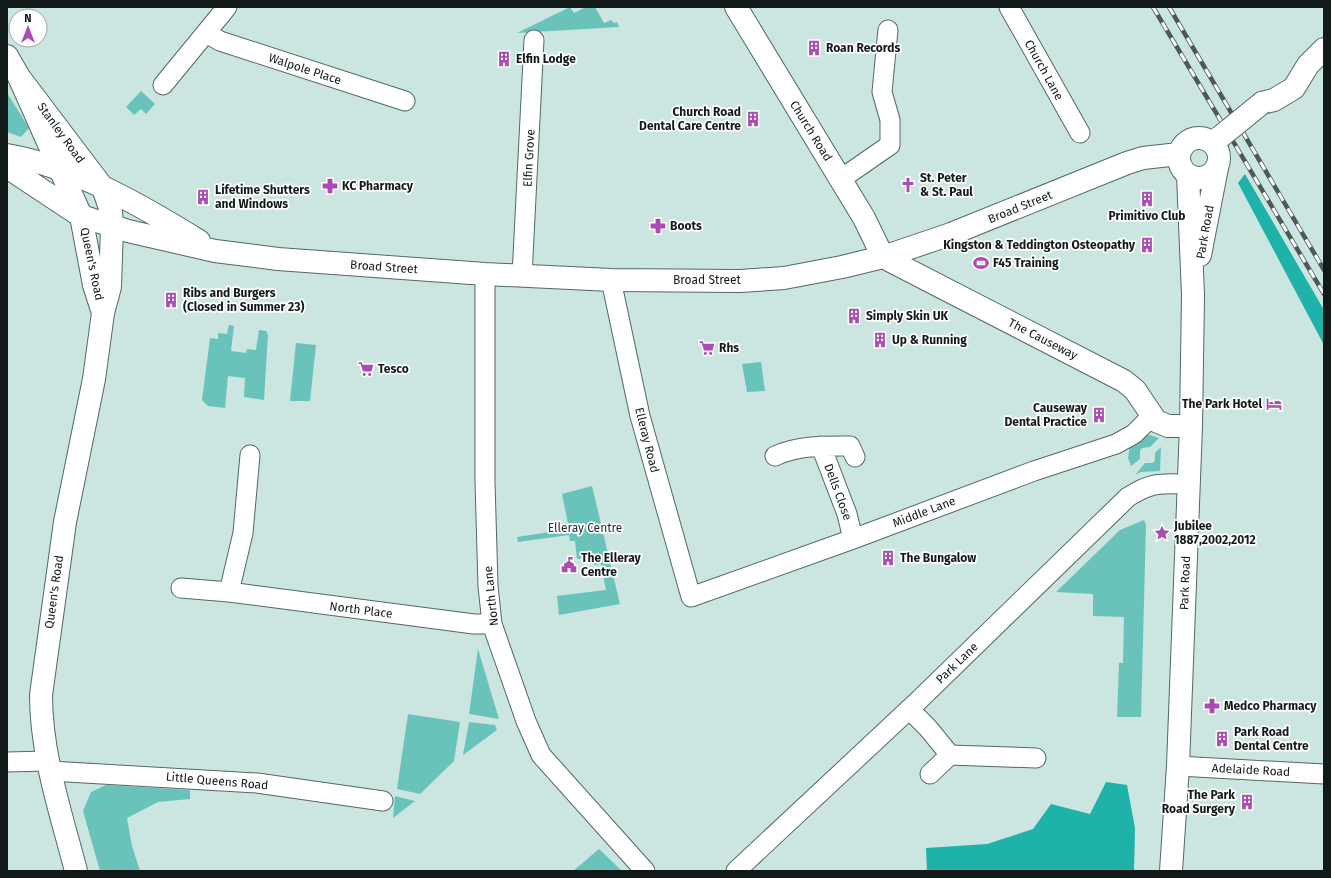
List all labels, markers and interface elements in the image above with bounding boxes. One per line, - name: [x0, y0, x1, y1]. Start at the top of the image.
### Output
- north arrow: [8, 8, 48, 48]
- text: N: [24, 12, 32, 25]
- street label: Church Lane: [1022, 37, 1066, 103]
- building icon: Roan Records: [805, 39, 823, 57]
- place label: Roan Records: [826, 41, 900, 55]
- building icon: Elfin Lodge: [495, 50, 513, 68]
- street label: Walpole Place: [267, 51, 343, 87]
- place label: Elfin Lodge: [516, 52, 576, 66]
- street label: Church Road: [787, 98, 835, 164]
- street label: Stanley Road: [34, 100, 88, 166]
- place label: Church Road Dental Care Centre: [639, 105, 741, 133]
- building icon: Church Road Dental Care Centre: [744, 110, 762, 128]
- street label: Elfin Grove: [520, 129, 538, 187]
- place label: St. Peter & St. Paul: [920, 171, 973, 199]
- church icon: St. Peter & St. Paul: [899, 176, 917, 194]
- pharmacy icon: KC Pharmacy: [321, 177, 339, 195]
- place label: KC Pharmacy: [342, 179, 414, 193]
- place label: Lifetime Shutters and Windows: [215, 183, 310, 211]
- building icon: Lifetime Shutters and Windows: [194, 188, 212, 206]
- street label: Broad Street: [986, 188, 1055, 226]
- building icon: Primitivo Club: [1138, 190, 1156, 208]
- street label: Park Road: [1193, 204, 1217, 260]
- place label: Primitivo Club: [1109, 209, 1185, 223]
- pharmacy icon: Boots: [649, 217, 667, 235]
- place label: Boots: [670, 219, 702, 233]
- street label: Queen's Road: [77, 226, 107, 302]
- building icon: Kingston & Teddington Osteopathy: [1138, 236, 1156, 254]
- place label: Kingston & Teddington Osteopathy: [943, 238, 1136, 252]
- sports icon: F45 Training: [972, 254, 990, 272]
- place label: F45 Training: [993, 256, 1059, 270]
- street label: Broad Street: [350, 258, 419, 276]
- street label: Broad Street: [673, 273, 742, 287]
- place label: Ribs and Burgers (Closed in Summer 23): [183, 286, 304, 314]
- building icon: Ribs and Burgers (Closed in Summer 23): [162, 291, 180, 309]
- building icon: Simply Skin UK: [845, 307, 863, 325]
- place label: Simply Skin UK: [866, 309, 949, 323]
- street label: The Causeway: [1006, 316, 1080, 363]
- building icon: Up & Running: [871, 331, 889, 349]
- place label: Up & Running: [892, 333, 967, 347]
- supermarket icon: Rhs: [698, 339, 716, 357]
- place label: Rhs: [719, 341, 739, 355]
- supermarket icon: Tesco: [357, 360, 375, 378]
- place label: Tesco: [378, 362, 409, 376]
- hotel icon: The Park Hotel: [1265, 395, 1283, 413]
- place label: The Park Hotel: [1182, 397, 1262, 411]
- place label: Causeway Dental Practice: [1004, 401, 1088, 429]
- street label: Elleray Road: [632, 406, 662, 474]
- building icon: Causeway Dental Practice: [1090, 406, 1108, 424]
- street label: Dells Close: [821, 462, 855, 522]
- street label: Middle Lane: [891, 494, 957, 530]
- place label: Jubilee 1887,2002,2012: [1173, 519, 1256, 547]
- park label: Elleray Centre: [548, 521, 622, 535]
- place icon: Jubilee 1887,2002,2012: [1153, 524, 1171, 542]
- building icon: The Bungalow: [879, 549, 897, 567]
- place label: The Elleray Centre: [581, 551, 642, 579]
- place label: The Bungalow: [900, 551, 976, 565]
- street label: Queen's Road: [42, 554, 66, 630]
- public building icon: The Elleray Centre: [560, 556, 578, 574]
- street label: Park Road: [1177, 556, 1193, 610]
- street label: North Lane: [481, 565, 501, 627]
- street label: North Place: [329, 599, 393, 621]
- street label: Park Lane: [933, 640, 981, 686]
- pharmacy icon: Medco Pharmacy: [1203, 697, 1221, 715]
- place label: Medco Pharmacy: [1224, 699, 1317, 713]
- place label: Park Road Dental Centre: [1234, 725, 1309, 753]
- building icon: Park Road Dental Centre: [1213, 730, 1231, 748]
- street label: Adelaide Road: [1211, 761, 1291, 779]
- street label: Little Queens Road: [165, 770, 269, 792]
- place label: The Park Road Surgery: [1162, 788, 1236, 816]
- building icon: The Park Road Surgery: [1238, 793, 1256, 811]

